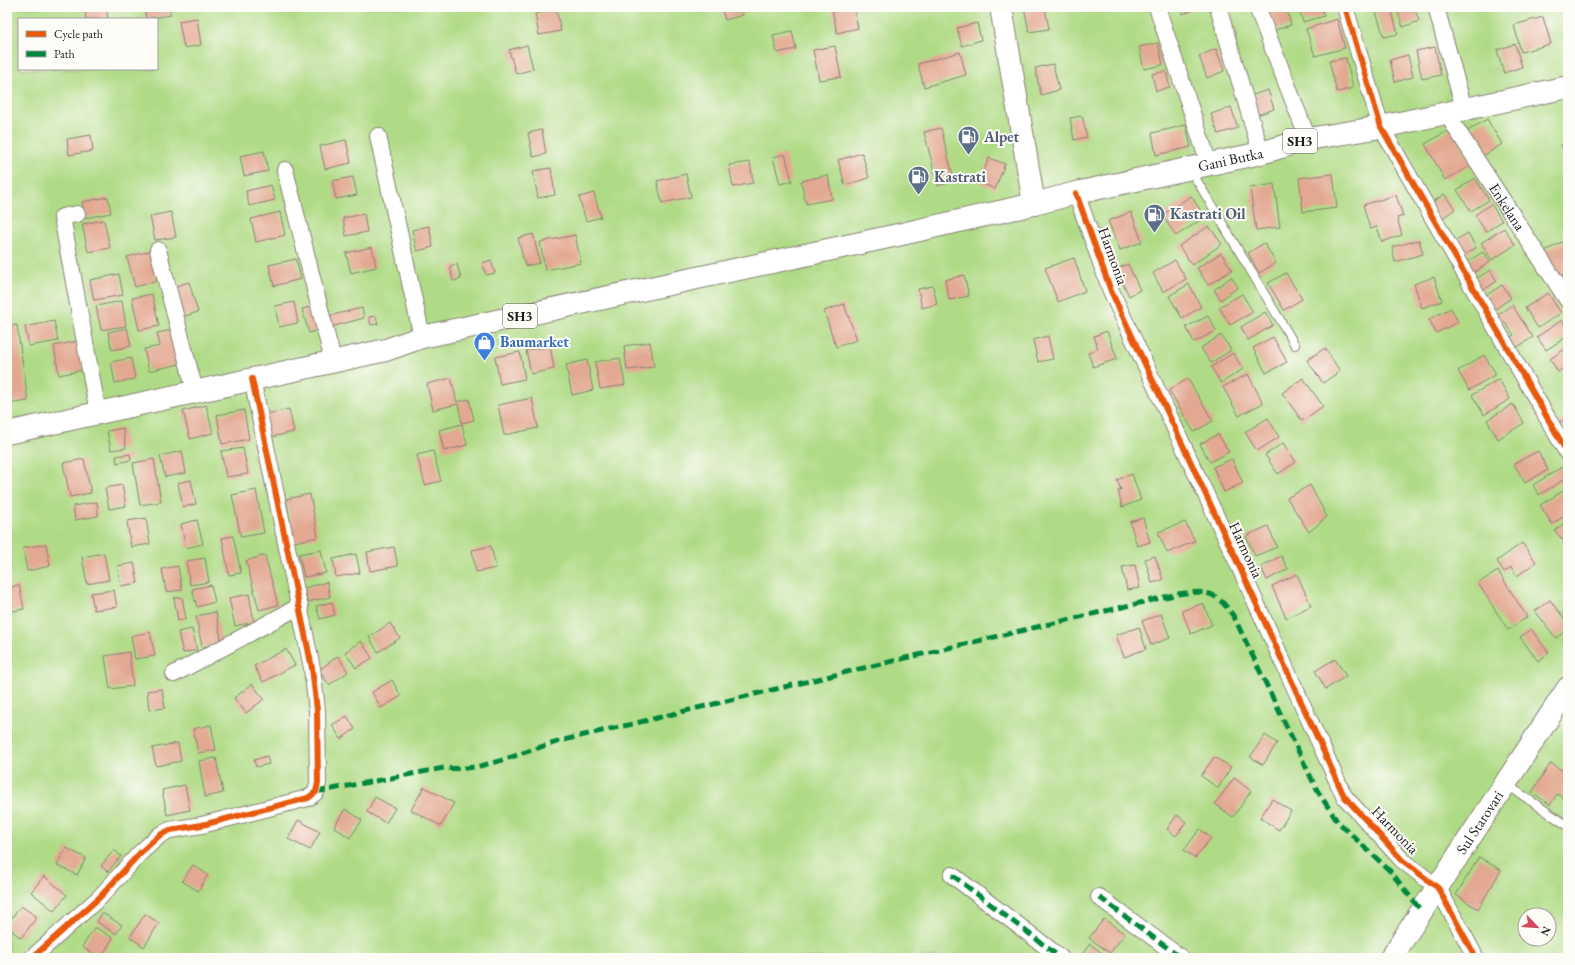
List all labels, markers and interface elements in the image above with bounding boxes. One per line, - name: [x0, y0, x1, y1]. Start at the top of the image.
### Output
- legend: [18, 18, 158, 70]
- text: Cycle path: [54, 26, 103, 42]
- text: Path: [54, 46, 75, 62]
- fuel station icon: Alpet: [956, 124, 982, 157]
- place label: Alpet: [983, 127, 1020, 146]
- road number: SH3: [1283, 129, 1317, 153]
- street label: Gani Butka: [1196, 143, 1265, 175]
- fuel station icon: Kastrati: [906, 164, 932, 197]
- place label: Kastrati: [934, 167, 986, 186]
- street label: Enkelana: [1485, 179, 1530, 234]
- fuel station icon: Kastrati Oil: [1142, 201, 1168, 234]
- place label: Kastrati Oil: [1170, 204, 1246, 223]
- street label: Harmonia: [1094, 224, 1133, 287]
- road number: SH3: [503, 304, 537, 328]
- shop icon: Baumarket: [472, 329, 498, 362]
- place label: Baumarket: [500, 332, 569, 351]
- street label: Harmonia: [1225, 519, 1268, 581]
- street label: Sul Starovari: [1452, 786, 1507, 858]
- street label: Harmonia: [1368, 802, 1423, 858]
- north arrow: [1517, 907, 1557, 947]
- text: N: [1538, 924, 1554, 938]

